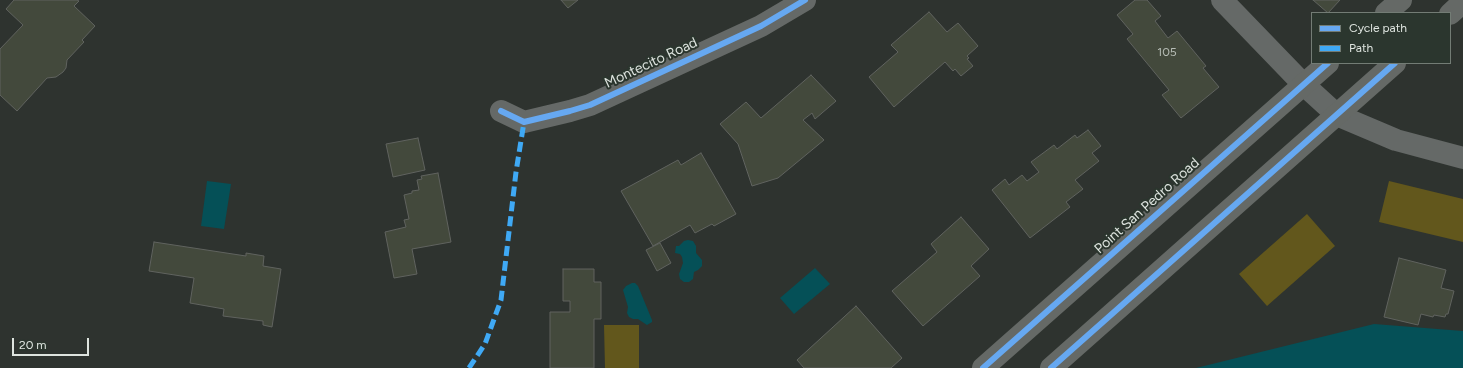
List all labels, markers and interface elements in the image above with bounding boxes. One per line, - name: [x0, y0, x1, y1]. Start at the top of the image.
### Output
- legend: [1311, 12, 1451, 64]
- text: Cycle path: [1349, 21, 1407, 35]
- street label: Montecito Road: [602, 34, 700, 92]
- text: Path: [1349, 41, 1373, 55]
- house number: 105: [1157, 45, 1177, 59]
- street label: Point San Pedro Road: [1091, 155, 1203, 257]
- scale bar: [14, 330, 91, 356]
- text: 20 m: [19, 338, 47, 352]

